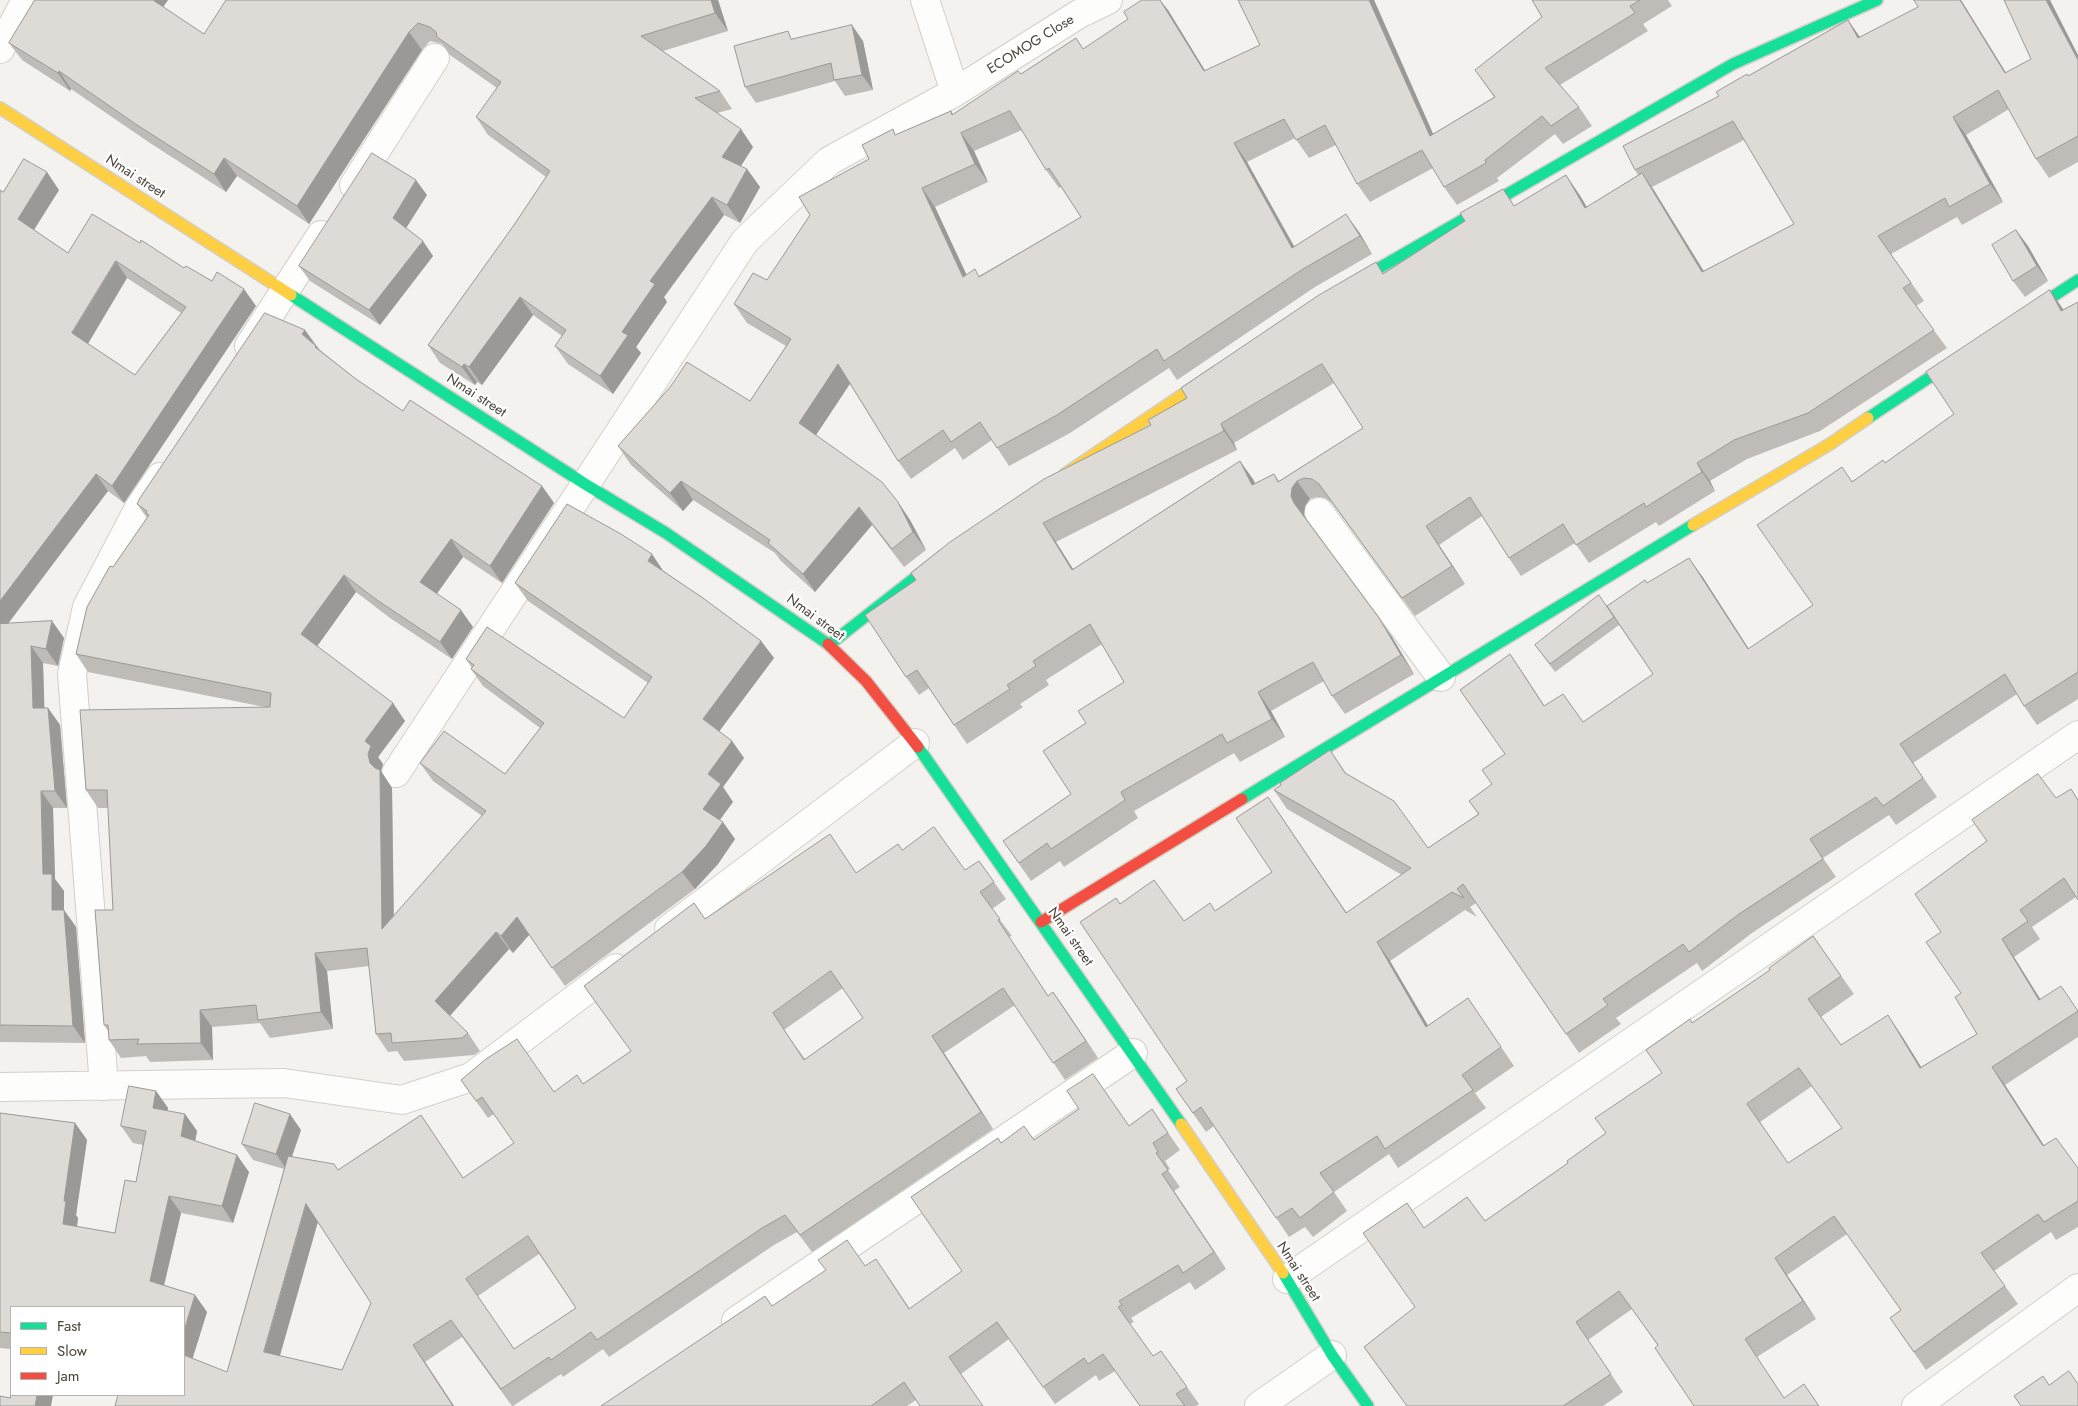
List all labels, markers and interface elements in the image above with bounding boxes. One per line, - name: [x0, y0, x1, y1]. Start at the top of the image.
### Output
- street label: ECOMOG Close: [985, 12, 1077, 78]
- street label: Nmai street: [102, 152, 168, 202]
- street label: Nmai street: [443, 371, 509, 421]
- street label: Nmai street: [783, 591, 847, 645]
- street label: Nmai street: [1044, 904, 1096, 970]
- street label: Nmai street: [1273, 1239, 1323, 1305]
- legend: [10, 1306, 185, 1396]
- text: Fast: [57, 1315, 81, 1337]
- text: Slow: [57, 1340, 87, 1362]
- text: Jam: [57, 1365, 80, 1387]

